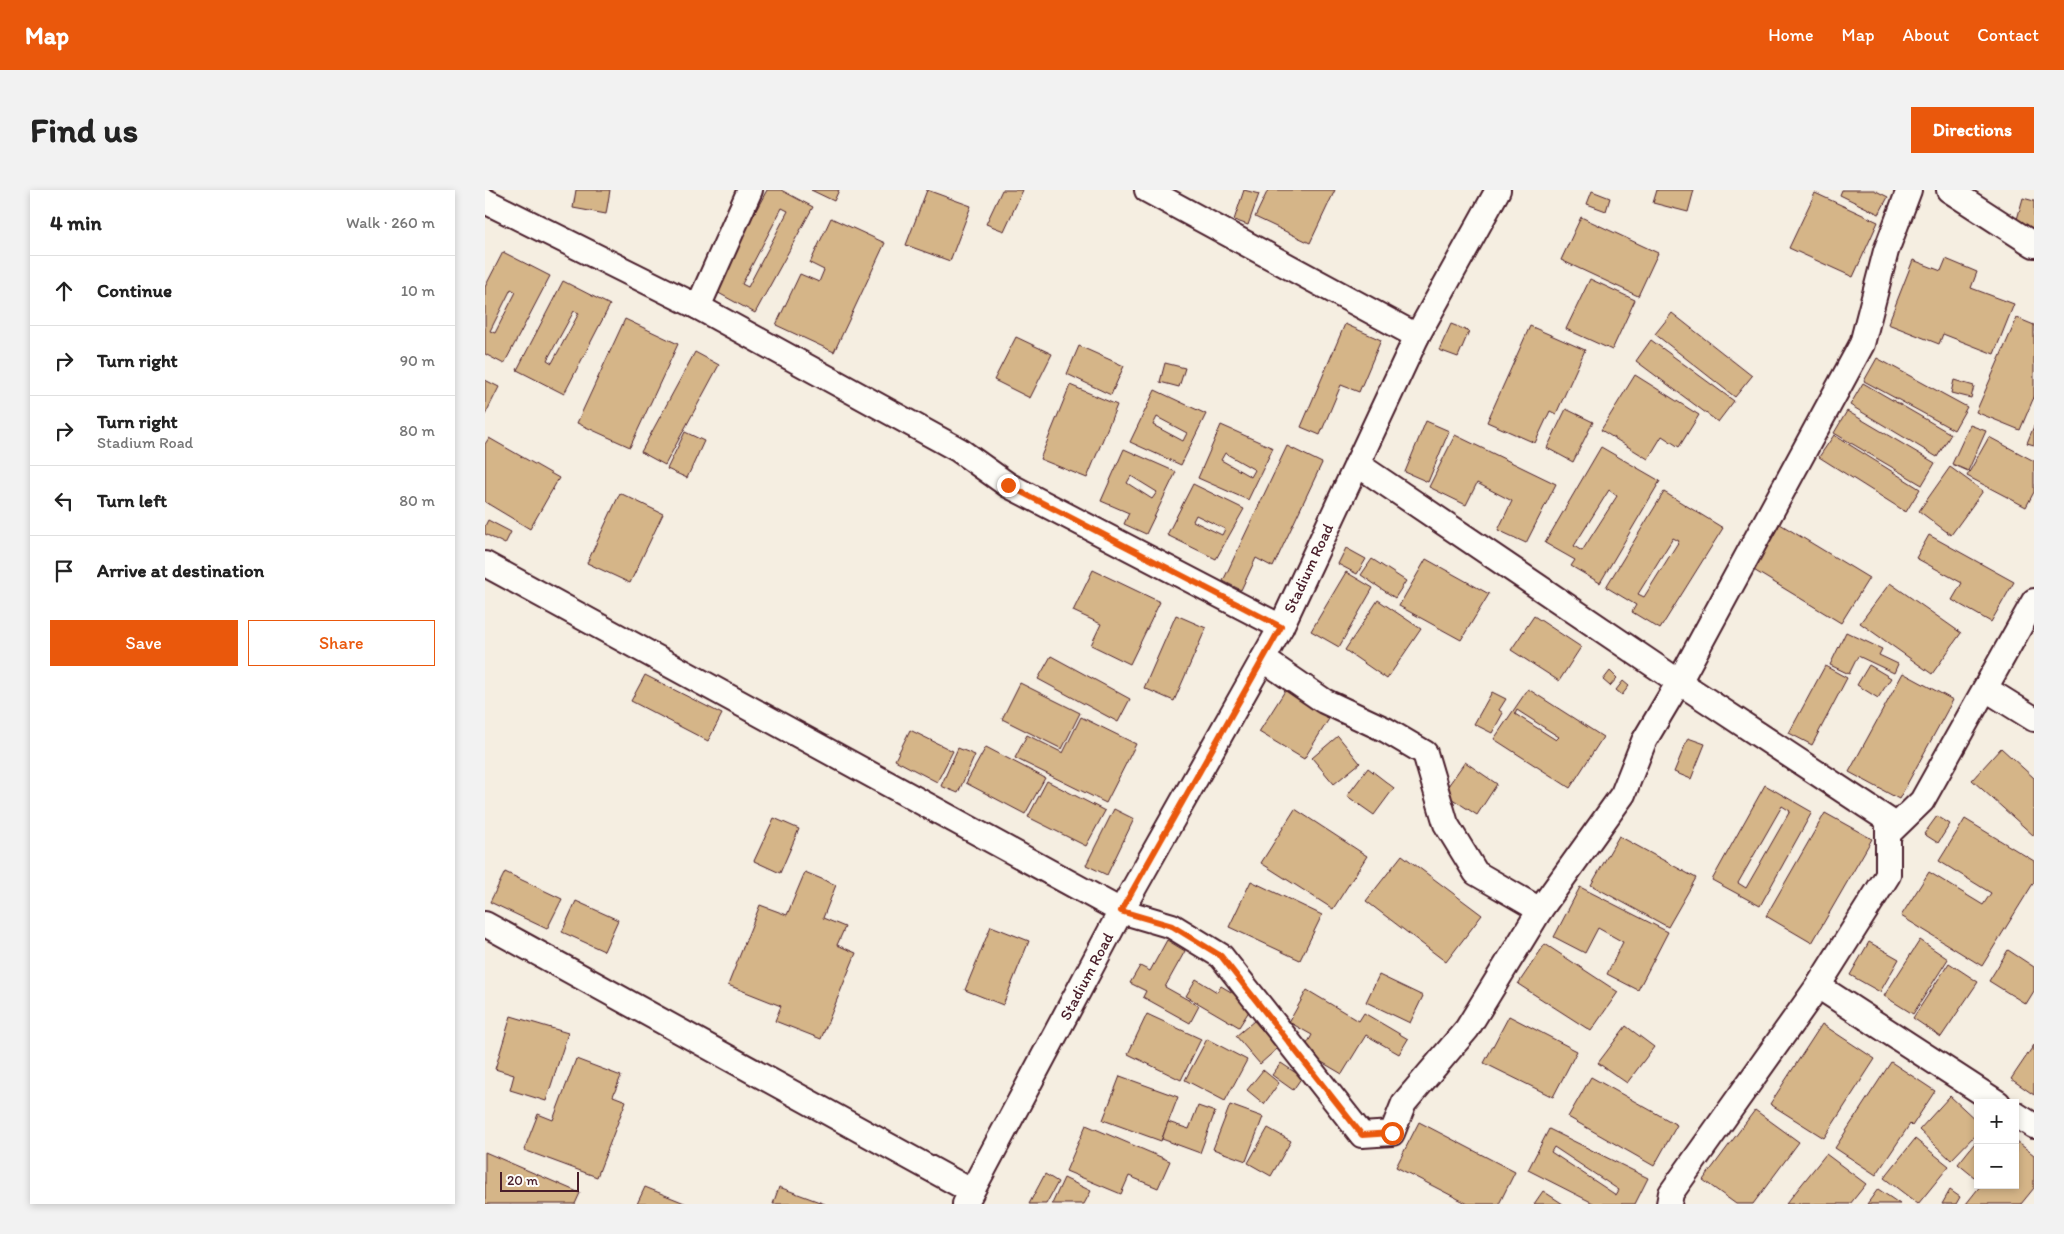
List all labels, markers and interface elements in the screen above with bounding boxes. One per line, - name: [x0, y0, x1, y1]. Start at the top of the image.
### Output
- text: Map: [25, 21, 69, 50]
- text: Home: [1768, 24, 1814, 46]
- text: Map: [1842, 24, 1875, 46]
- text: About: [1903, 24, 1949, 46]
- text: Contact: [1977, 24, 2039, 46]
- button: Directions: [1911, 107, 2034, 153]
- text: Find us: [30, 109, 138, 151]
- text: 4 min: [50, 210, 102, 235]
- text: Walk · 260 m: [346, 213, 435, 232]
- icon: ahead: [50, 277, 78, 305]
- text: Continue: [97, 279, 172, 302]
- text: 10 m: [401, 281, 435, 300]
- icon: right: [50, 347, 78, 375]
- text: Turn right: [97, 349, 178, 372]
- text: 90 m: [400, 351, 435, 370]
- text: Turn right: [97, 410, 178, 433]
- icon: right: [50, 417, 78, 445]
- text: 80 m: [399, 421, 435, 440]
- text: Stadium Road: [97, 433, 193, 452]
- route end: [997, 474, 1020, 497]
- icon: left: [50, 487, 78, 515]
- text: Turn left: [97, 489, 167, 512]
- text: 80 m: [399, 491, 435, 510]
- street label: Stadium Road: [1279, 520, 1338, 616]
- icon: arrive: [50, 557, 78, 585]
- text: Arrive at destination: [97, 559, 264, 582]
- button: Save: [50, 620, 238, 666]
- button: Share: [248, 620, 435, 666]
- street label: Stadium Road: [1055, 929, 1118, 1023]
- map controls: [1974, 1099, 2019, 1189]
- button: +: [1974, 1099, 2019, 1144]
- route start: [1381, 1122, 1404, 1145]
- button: −: [1974, 1144, 2019, 1189]
- scale bar: [500, 1169, 579, 1192]
- text: 20 m: [507, 1172, 538, 1189]

